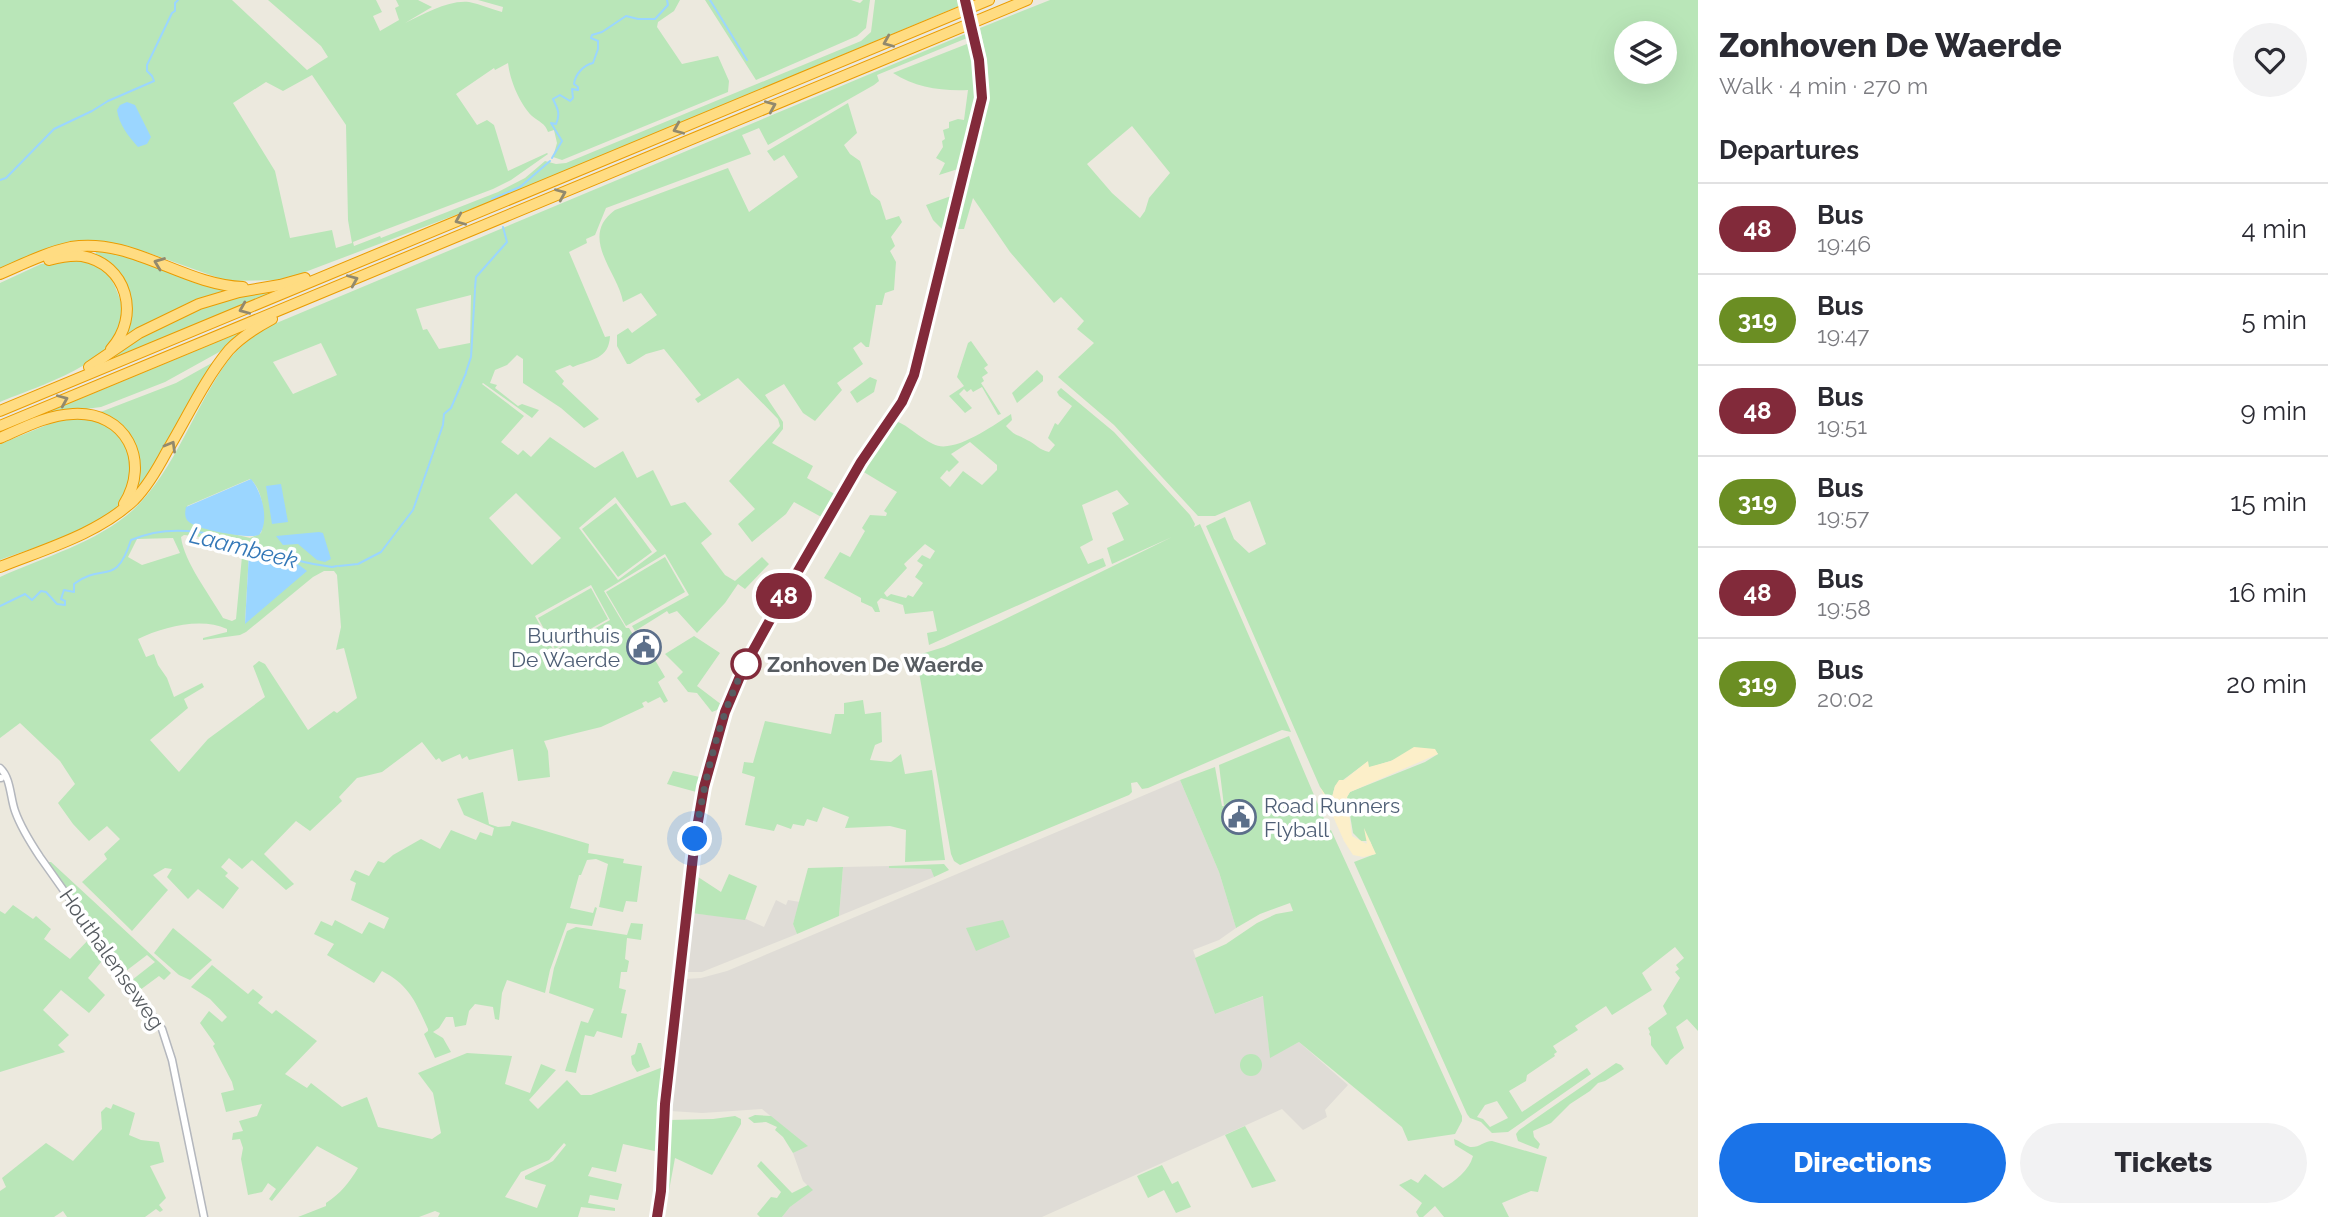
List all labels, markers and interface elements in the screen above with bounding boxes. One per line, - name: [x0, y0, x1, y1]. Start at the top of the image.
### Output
- map controls: [1614, 21, 1677, 84]
- button: layers: [1614, 21, 1677, 84]
- button: heart: [2233, 23, 2307, 97]
- text: Zonhoven De Waerde: [1719, 26, 2062, 65]
- one-way arrow: [883, 34, 895, 48]
- text: Walk · 4 min · 270 m: [1719, 72, 1928, 99]
- one-way arrow: [764, 101, 776, 115]
- one-way arrow: [672, 121, 684, 135]
- text: Departures: [1719, 135, 1859, 165]
- one-way arrow: [554, 188, 566, 202]
- text: Bus: [1817, 200, 1864, 230]
- one-way arrow: [455, 211, 467, 225]
- text: 48: [1743, 214, 1772, 243]
- text: 4 min: [2241, 214, 2307, 244]
- text: 19:46: [1817, 230, 1871, 257]
- one-way arrow: [153, 258, 165, 272]
- one-way arrow: [345, 274, 358, 288]
- text: Bus: [1817, 291, 1864, 321]
- one-way arrow: [239, 301, 251, 315]
- text: 319: [1738, 305, 1777, 334]
- text: 5 min: [2241, 305, 2307, 335]
- text: 19:47: [1817, 321, 1869, 348]
- text: Bus: [1817, 382, 1864, 412]
- one-way arrow: [56, 395, 68, 409]
- text: 48: [1743, 396, 1772, 425]
- text: 9 min: [2240, 396, 2307, 426]
- text: 19:51: [1817, 412, 1867, 439]
- one-way arrow: [162, 440, 175, 453]
- text: Bus: [1817, 473, 1864, 503]
- text: 319: [1738, 487, 1777, 516]
- text: 15 min: [2230, 487, 2307, 517]
- text: 19:57: [1817, 503, 1869, 530]
- water label: Laambeek: [187, 521, 301, 573]
- text: Bus: [1817, 564, 1864, 594]
- line badge: 48: [752, 573, 816, 619]
- text: 48: [1743, 578, 1772, 607]
- text: 16 min: [2229, 578, 2307, 608]
- text: 48: [770, 581, 798, 610]
- text: 19:58: [1817, 594, 1871, 621]
- place label: Buurthuis De Waerde: [511, 623, 620, 672]
- public building icon: Buurthuis De Waerde: [625, 628, 663, 666]
- marker: Zonhoven De Waerde: [731, 649, 761, 679]
- place label: Zonhoven De Waerde: [767, 652, 984, 677]
- text: Bus: [1817, 655, 1864, 685]
- text: 319: [1738, 669, 1777, 698]
- text: 20 min: [2226, 669, 2307, 699]
- text: 20:02: [1817, 685, 1873, 712]
- place label: Road Runners Flyball: [1264, 793, 1400, 842]
- public building icon: Road Runners Flyball: [1220, 798, 1258, 836]
- your location: [677, 821, 712, 856]
- street label: Houthalenseweg: [54, 884, 170, 1034]
- button: Directions: [1719, 1123, 2006, 1203]
- button: Tickets: [2020, 1123, 2307, 1203]

